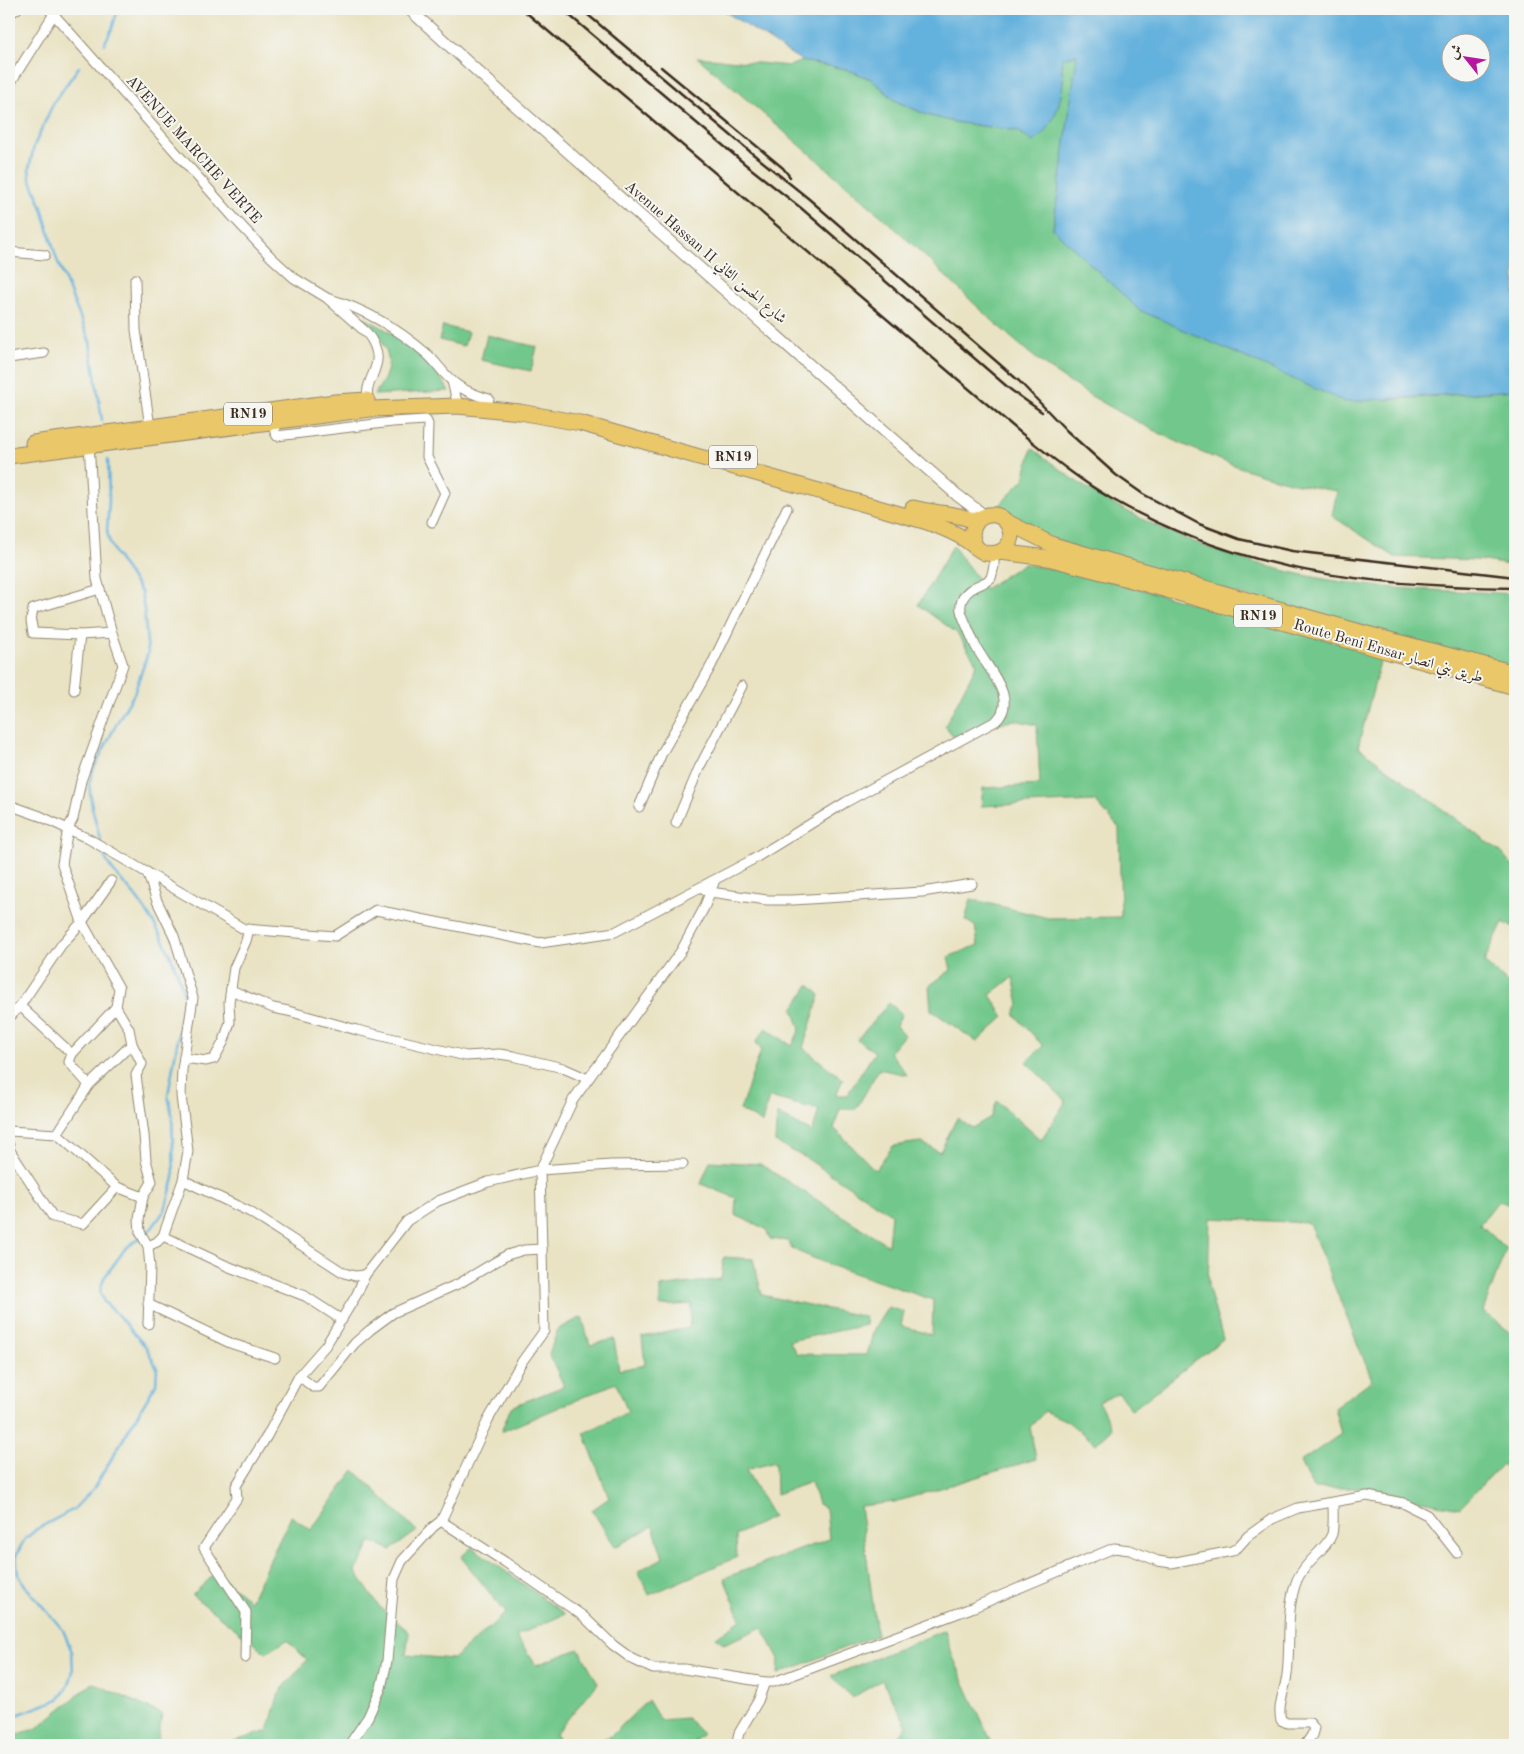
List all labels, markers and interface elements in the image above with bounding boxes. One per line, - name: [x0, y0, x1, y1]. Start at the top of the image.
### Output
- north arrow: [1442, 32, 1492, 82]
- text: ش: [1446, 42, 1465, 62]
- street label: AVENUE MARCHE VERTE: [123, 73, 263, 227]
- street label: Avenue Hassan II شارع الحسن الثاني: [619, 179, 789, 330]
- road number: RN19: [224, 402, 272, 426]
- road number: RN19: [709, 446, 757, 468]
- road number: RN19: [1234, 604, 1282, 628]
- street label: Route Beni Ensar طريق بني انصار: [1290, 618, 1484, 691]

